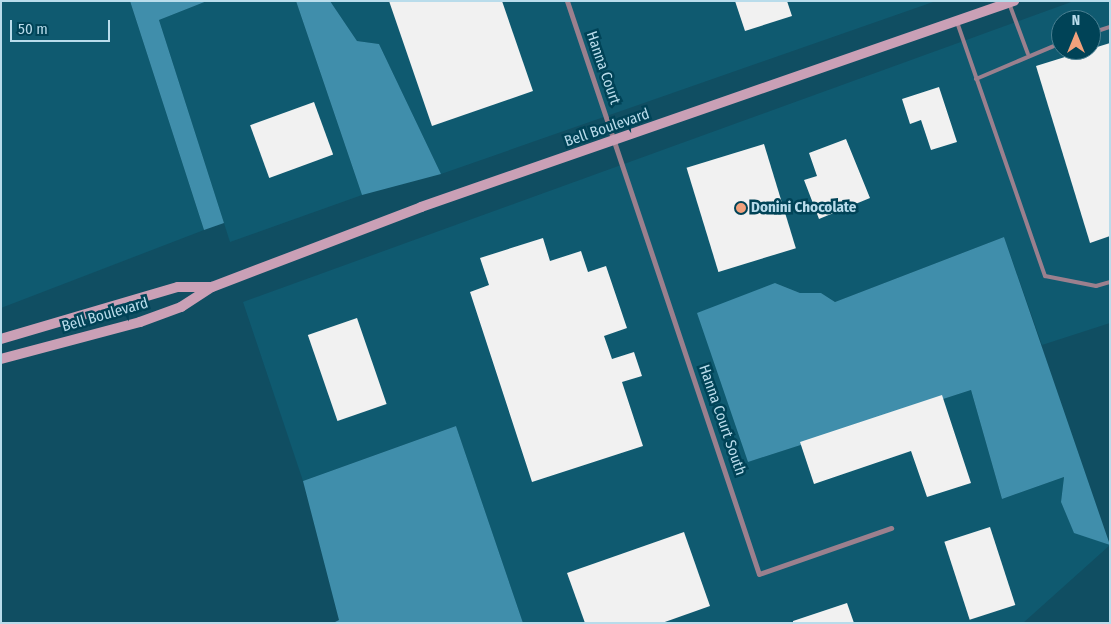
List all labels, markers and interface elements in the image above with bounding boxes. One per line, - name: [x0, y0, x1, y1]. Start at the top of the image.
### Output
- scale bar: [12, 10, 112, 42]
- north arrow: [1051, 10, 1101, 60]
- text: N: [1072, 12, 1080, 29]
- text: 50 m: [18, 20, 48, 38]
- street label: Hanna Court: [582, 29, 624, 107]
- street label: Bell Boulevard: [562, 105, 652, 151]
- place label: Donini Chocolate: [751, 199, 856, 217]
- marker: Donini Chocolate: [735, 202, 747, 214]
- street label: Bell Boulevard: [60, 294, 150, 336]
- street label: Hanna Court South: [695, 362, 749, 478]

